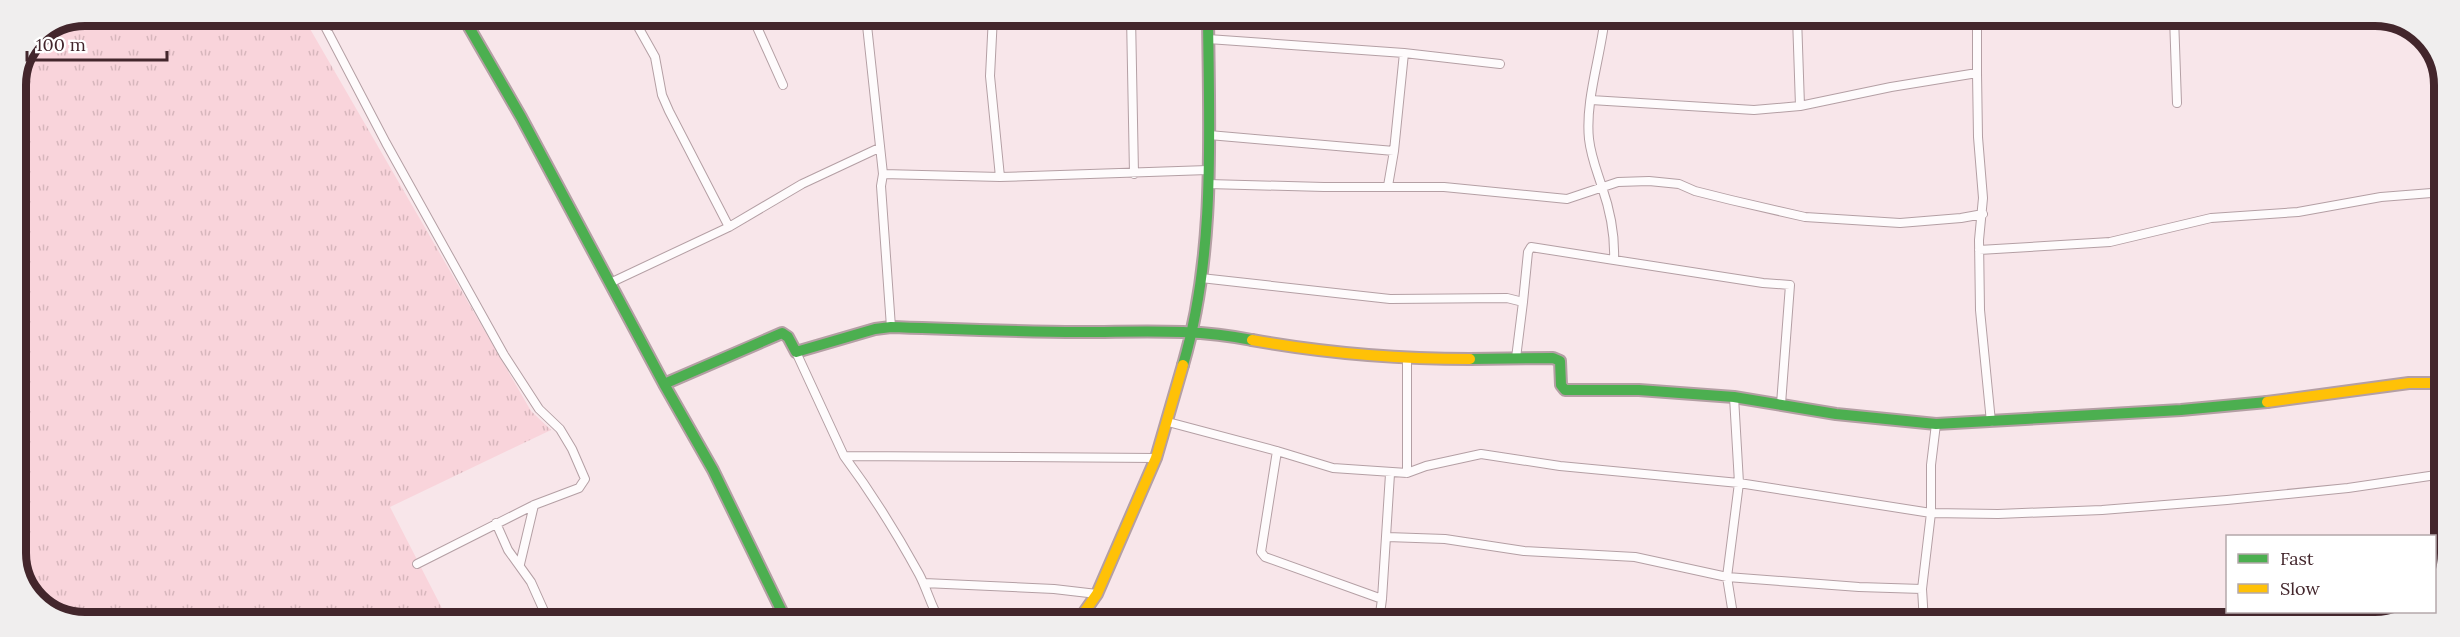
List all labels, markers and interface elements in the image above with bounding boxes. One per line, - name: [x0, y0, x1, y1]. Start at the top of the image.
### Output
- scale bar: [27, 24, 166, 62]
- text: 100 m: [36, 33, 86, 56]
- legend: [2226, 535, 2436, 613]
- text: Fast: [2280, 547, 2314, 570]
- text: Slow: [2280, 577, 2320, 600]

